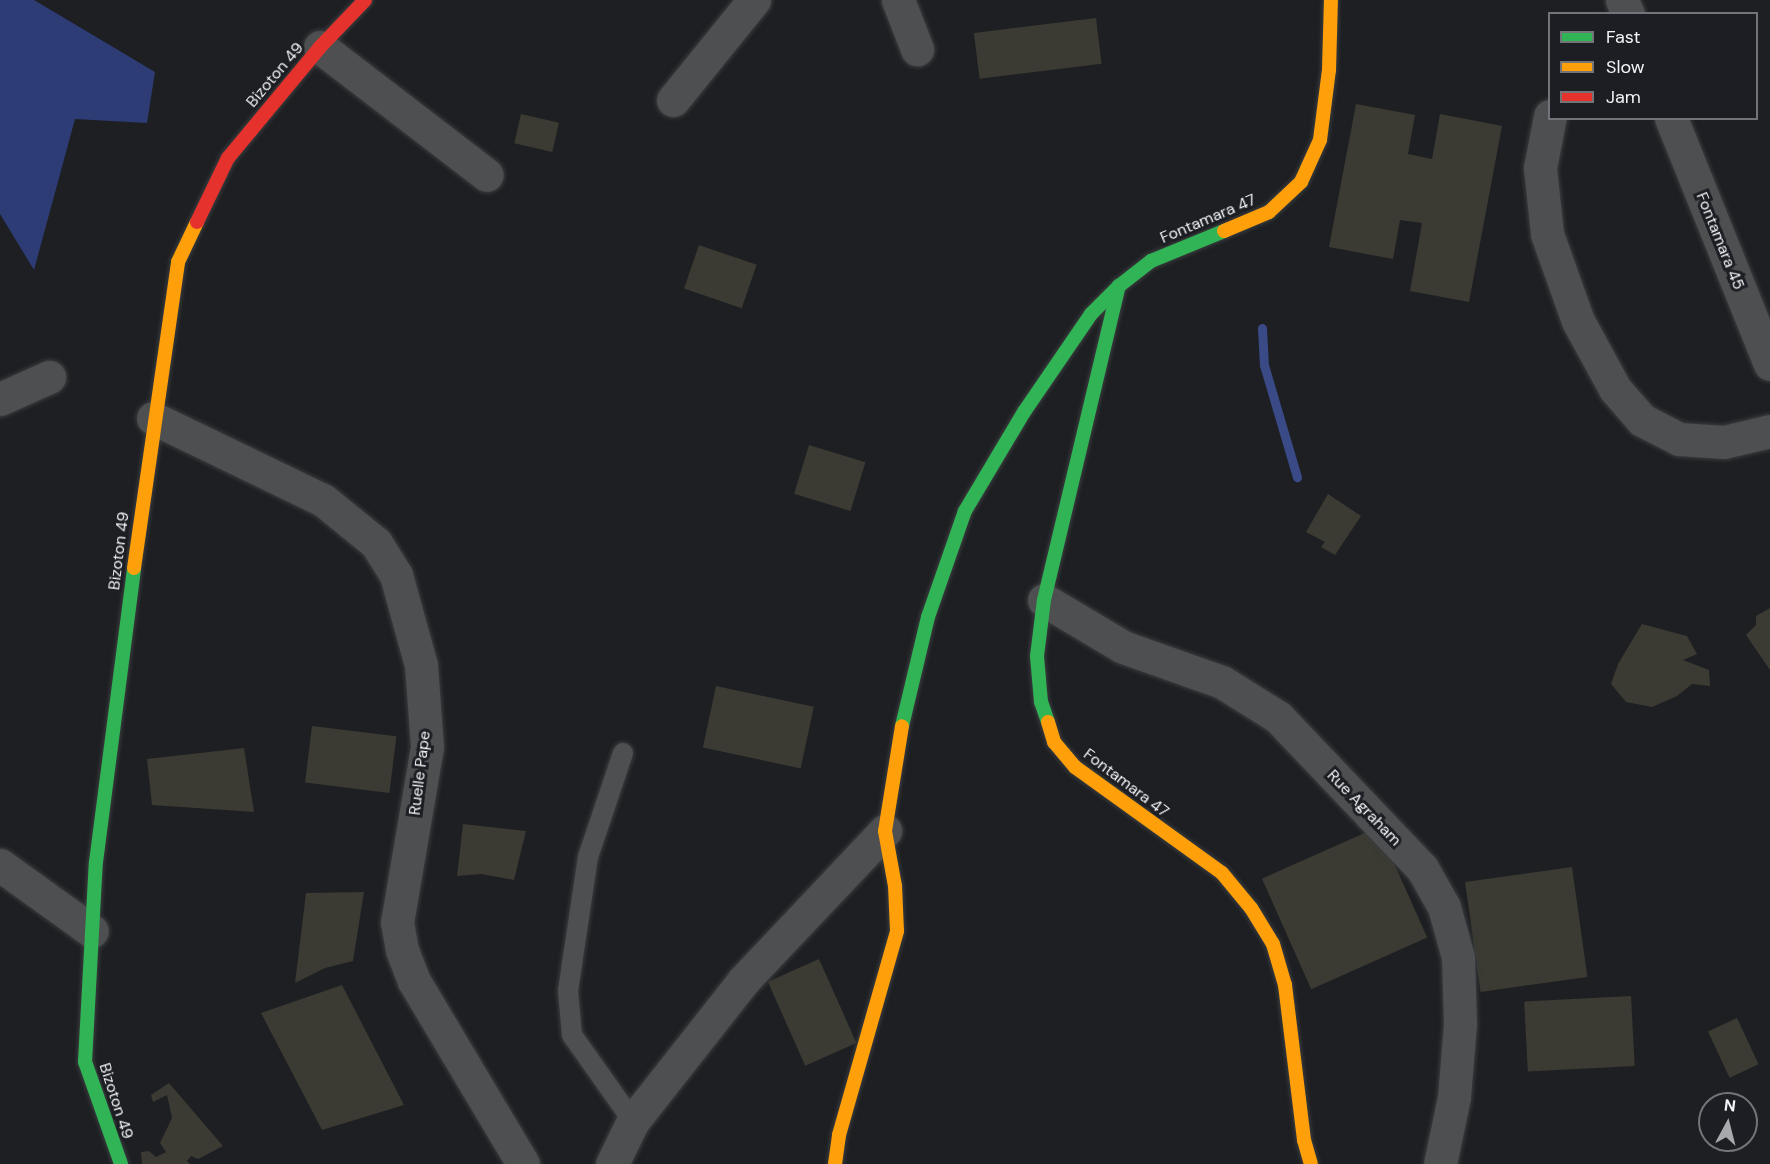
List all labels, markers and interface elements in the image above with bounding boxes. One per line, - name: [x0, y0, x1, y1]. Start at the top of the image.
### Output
- legend: [1548, 12, 1758, 120]
- text: Fast: [1606, 25, 1641, 49]
- street label: Bizoton 49: [242, 39, 308, 111]
- text: Slow: [1606, 55, 1645, 79]
- text: Jam: [1606, 85, 1641, 109]
- street label: Fontamara 47: [1157, 190, 1259, 248]
- street label: Fontamara 45: [1692, 190, 1748, 292]
- street label: Bizoton 49: [105, 511, 133, 591]
- street label: Ruelle Pape: [405, 730, 435, 816]
- street label: Fontamara 47: [1080, 745, 1172, 821]
- street label: Rue Agraham: [1323, 766, 1405, 850]
- street label: Bizoton 49: [95, 1061, 137, 1141]
- north arrow: [1698, 1092, 1758, 1152]
- text: N: [1723, 1094, 1737, 1117]

